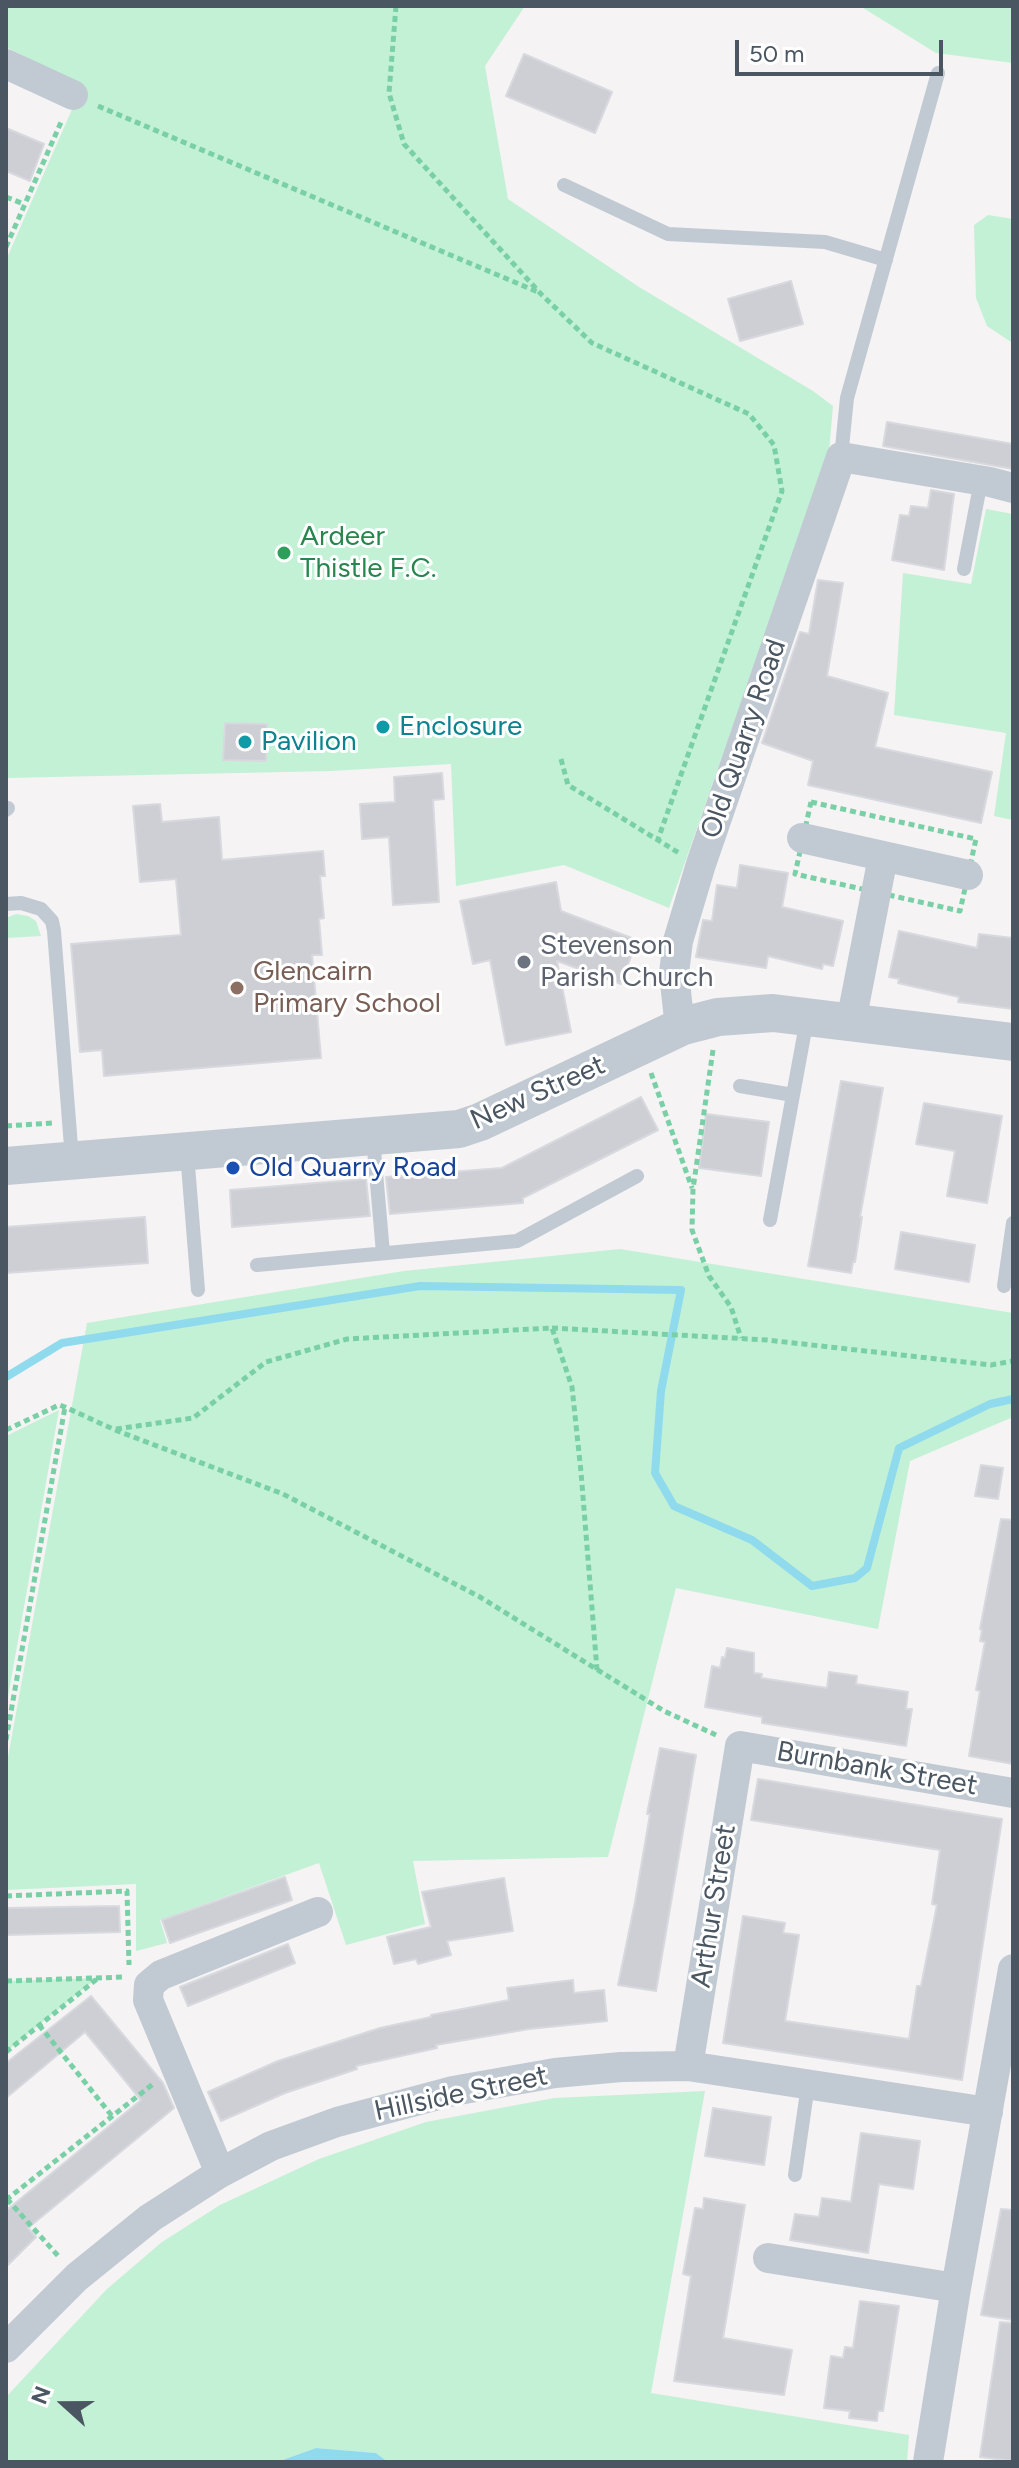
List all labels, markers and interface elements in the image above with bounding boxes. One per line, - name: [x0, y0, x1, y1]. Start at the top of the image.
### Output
- scale bar: [739, 24, 947, 74]
- text: 50 m: [749, 39, 805, 68]
- place label: Ardeer Thistle F.C.: [300, 520, 437, 586]
- marker: Ardeer Thistle F.C.: [275, 544, 293, 562]
- street label: Old Quarry Road: [694, 635, 794, 843]
- place label: Enclosure: [399, 710, 522, 744]
- marker: Enclosure: [374, 718, 392, 736]
- place label: Pavilion: [261, 725, 357, 759]
- marker: Pavilion: [236, 733, 254, 751]
- place label: Stevenson Parish Church: [540, 929, 713, 995]
- marker: Stevenson Parish Church: [515, 953, 533, 971]
- place label: Glencairn Primary School: [253, 955, 441, 1021]
- marker: Glencairn Primary School: [228, 979, 246, 997]
- street label: New Street: [465, 1048, 611, 1138]
- place label: Old Quarry Road: [249, 1151, 457, 1185]
- marker: Old Quarry Road: [224, 1159, 242, 1177]
- street label: Burnbank Street: [774, 1735, 980, 1803]
- street label: Arthur Street: [684, 1822, 744, 1990]
- street label: Hillside Street: [371, 2059, 551, 2129]
- north arrow: [24, 2364, 104, 2444]
- text: N: [25, 2382, 57, 2408]

